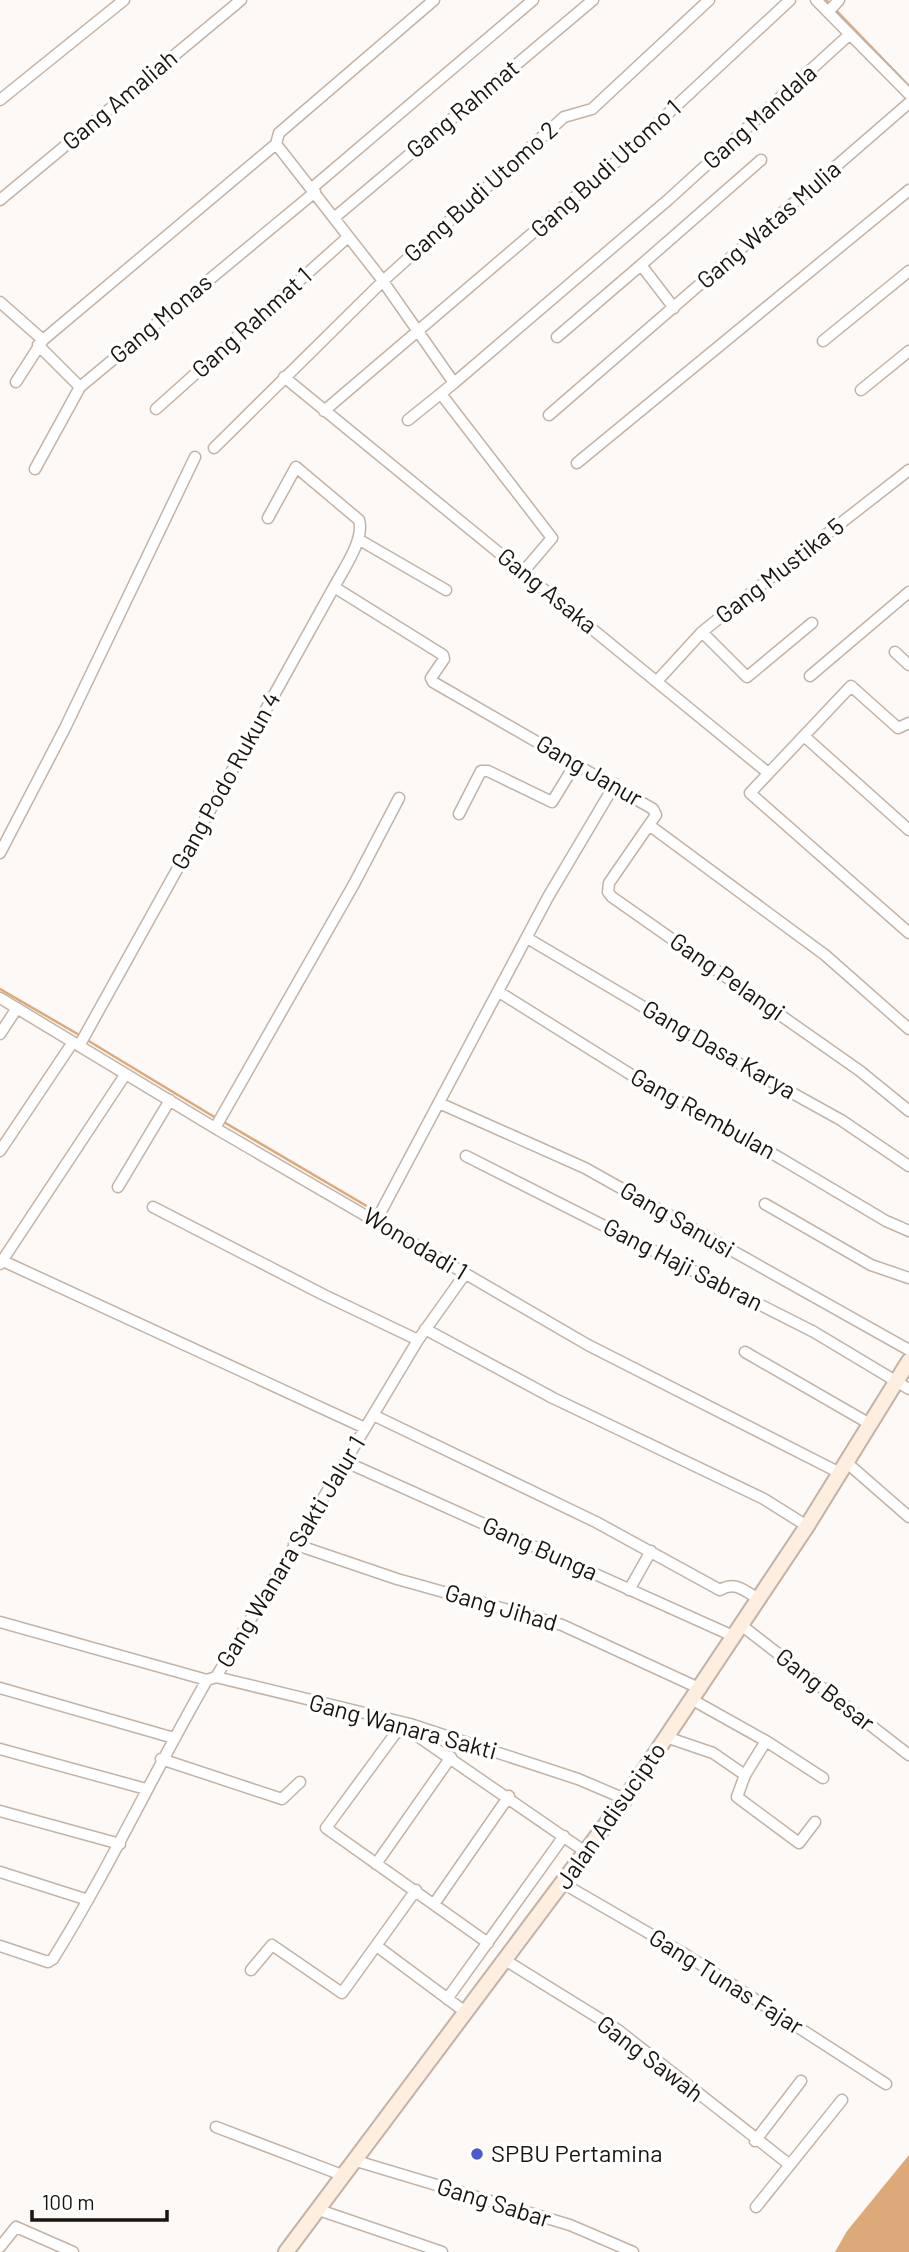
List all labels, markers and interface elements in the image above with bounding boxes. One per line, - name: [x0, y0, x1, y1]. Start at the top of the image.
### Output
- street label: Gang Amaliah: [56, 42, 182, 155]
- street label: Gang Rahmat: [400, 52, 524, 163]
- street label: Gang Mandala: [696, 57, 822, 174]
- street label: Gang Budi Utomo 1: [524, 93, 686, 243]
- street label: Gang Budi Utomo 2: [397, 114, 563, 267]
- street label: Gang Watas Mulia: [690, 154, 846, 294]
- street label: Gang Rahmat 1: [185, 261, 317, 383]
- street label: Gang Monas: [103, 267, 217, 369]
- street label: Gang Mustika 5: [709, 511, 849, 629]
- street label: Gang Asaka: [492, 541, 604, 639]
- street label: Gang Podo Rukun 4: [164, 686, 286, 874]
- street label: Gang Janur: [531, 728, 648, 812]
- street label: Gang Pelangi: [665, 926, 791, 1026]
- street label: Gang Dasa Karya: [638, 993, 802, 1104]
- street label: Gang Rembulan: [626, 1061, 781, 1164]
- street label: Gang Sanusi: [615, 1174, 740, 1263]
- street label: Wonodadi 1: [358, 1200, 473, 1285]
- street label: Gang Haji Sabran: [599, 1211, 768, 1316]
- street label: Gang Wanara Sakti Jalur 1: [209, 1430, 370, 1672]
- street label: Gang Bunga: [479, 1509, 603, 1586]
- street label: Gang Jihad: [442, 1577, 561, 1636]
- street label: Gang Besar: [771, 1641, 881, 1737]
- street label: Gang Wanara Sakti: [306, 1686, 501, 1765]
- street label: Jalan Adisucipto: [548, 1736, 671, 1894]
- street label: Gang Tunas Fajar: [644, 1922, 810, 2040]
- street label: Gang Sawah: [592, 2008, 710, 2107]
- place label: SPBU Pertamina: [491, 2138, 662, 2167]
- marker: SPBU Pertamina: [469, 2146, 485, 2162]
- street label: Gang Sabar: [434, 2170, 555, 2233]
- scale bar: [32, 2178, 166, 2222]
- text: 100 m: [42, 2189, 95, 2214]

